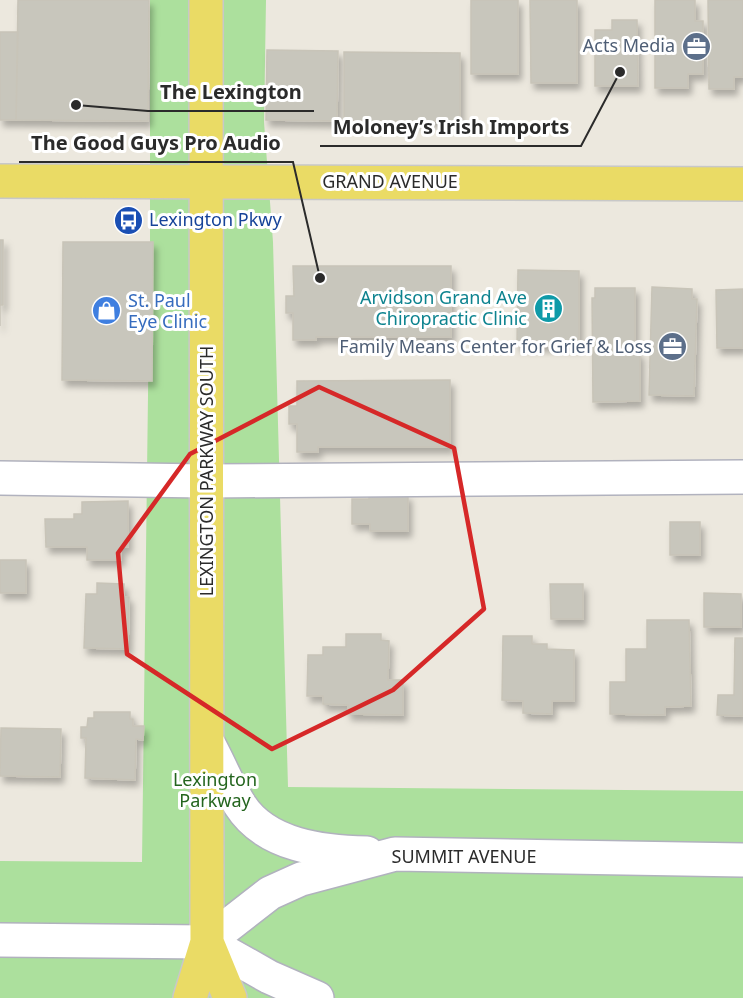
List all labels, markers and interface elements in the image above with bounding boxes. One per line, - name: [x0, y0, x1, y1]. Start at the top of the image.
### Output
- office icon: Acts Media: [680, 30, 712, 62]
- place label: Acts Media: [583, 33, 675, 57]
- callout: The Lexington: [148, 73, 314, 111]
- text: The Lexington: [160, 78, 302, 105]
- callout: Moloney’s Irish Imports: [320, 108, 581, 146]
- text: Moloney’s Irish Imports: [333, 113, 569, 140]
- callout: The Good Guys Pro Audio: [19, 124, 293, 162]
- text: The Good Guys Pro Audio: [31, 129, 281, 156]
- street label: GRAND AVENUE: [322, 169, 458, 193]
- bus stop icon: Lexington Pkwy: [112, 204, 144, 236]
- place label: Lexington Pkwy: [149, 207, 282, 231]
- place label: Arvidson Grand Ave Chiropractic Clinic: [360, 285, 527, 330]
- place label: St. Paul Eye Clinic: [128, 288, 207, 333]
- building icon: Arvidson Grand Ave Chiropractic Clinic: [532, 292, 564, 324]
- shop icon: St. Paul Eye Clinic: [91, 295, 123, 327]
- office icon: Family Means Center for Grief & Loss: [657, 331, 689, 363]
- place label: Family Means Center for Grief & Loss: [339, 334, 652, 358]
- street label: LEXINGTON PARKWAY SOUTH: [194, 346, 218, 596]
- park label: Lexington Parkway: [173, 767, 257, 812]
- street label: SUMMIT AVENUE: [392, 844, 536, 868]

